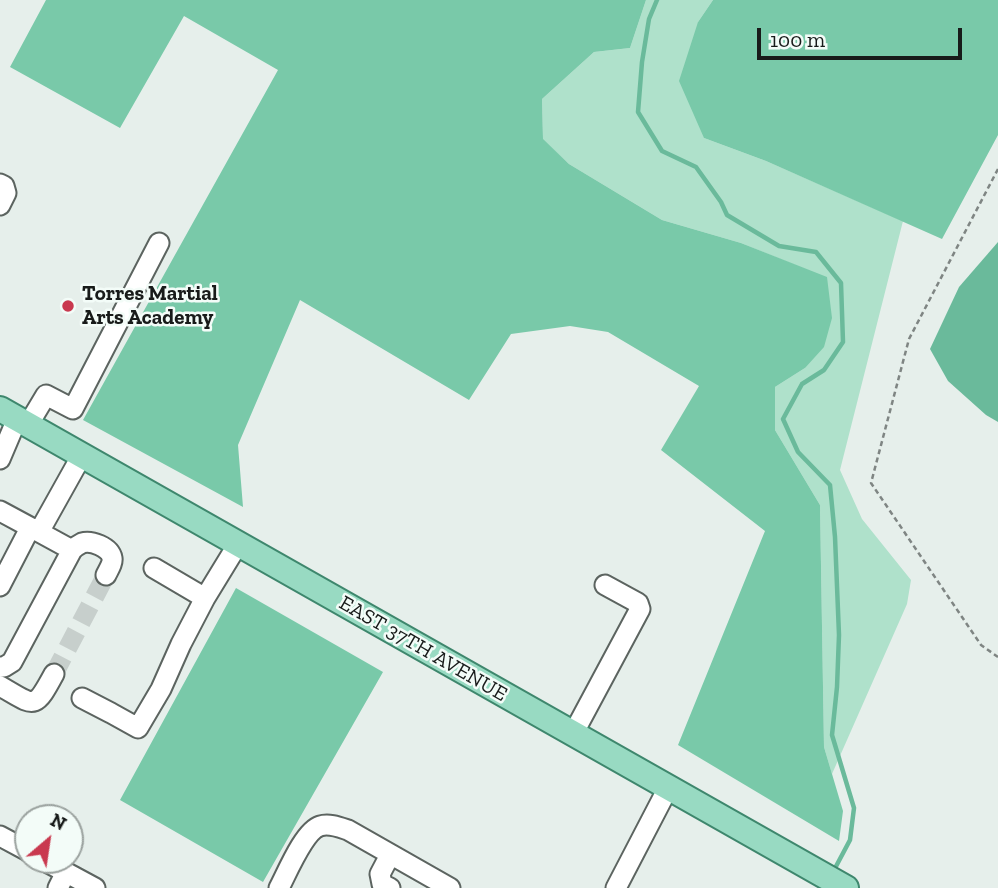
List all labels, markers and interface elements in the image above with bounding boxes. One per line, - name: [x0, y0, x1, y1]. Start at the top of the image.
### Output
- scale bar: [760, 14, 965, 58]
- text: 100 m: [770, 27, 825, 52]
- place label: Torres Martial Arts Academy: [82, 281, 218, 331]
- marker: Torres Martial Arts Academy: [60, 298, 76, 314]
- street label: EAST 37TH AVENUE: [335, 591, 511, 707]
- north arrow: [14, 804, 84, 874]
- text: N: [47, 808, 70, 836]

